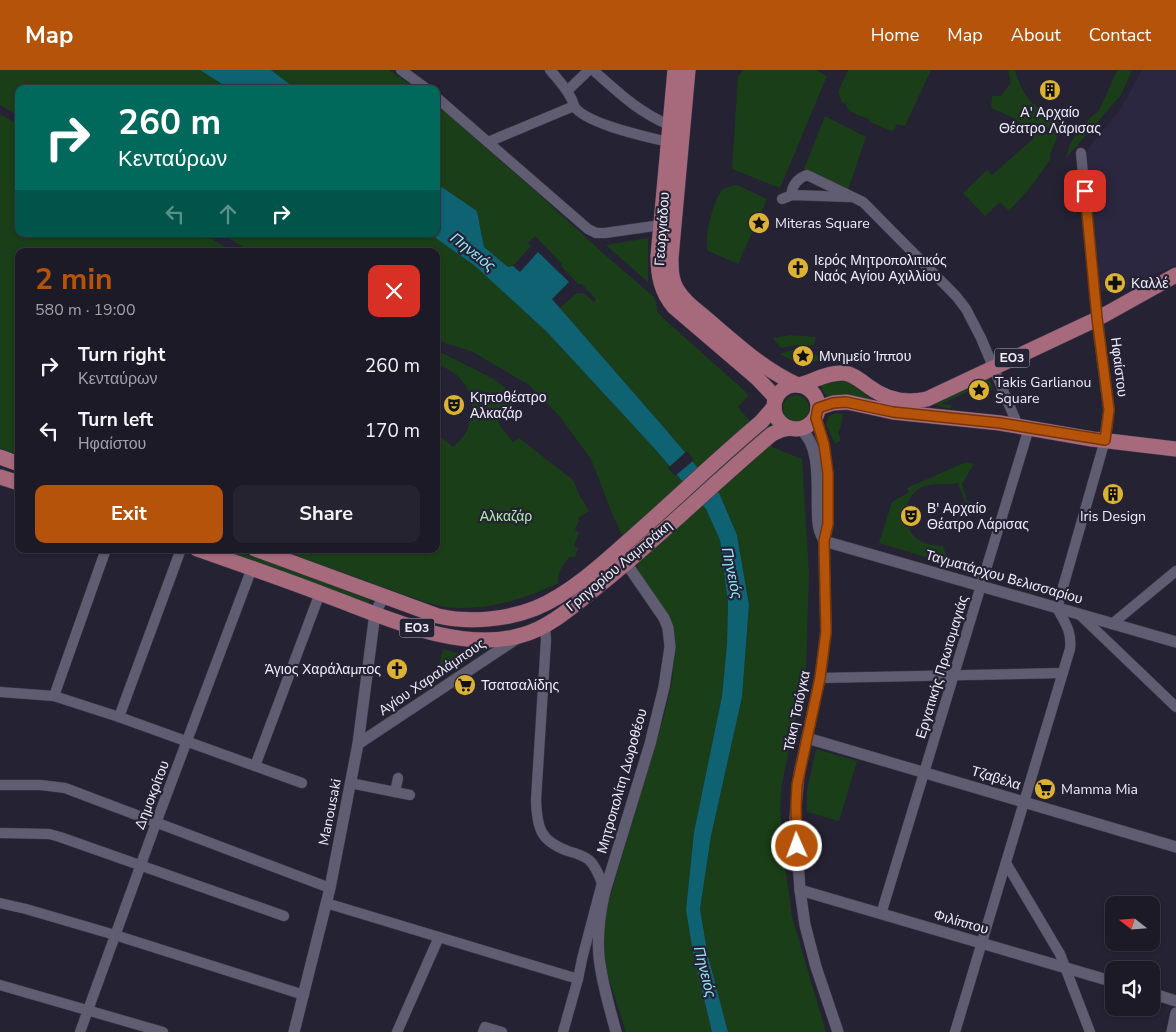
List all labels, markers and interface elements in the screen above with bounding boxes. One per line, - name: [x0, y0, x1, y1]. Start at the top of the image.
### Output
- text: Map: [25, 19, 73, 51]
- text: Home: [871, 23, 919, 47]
- text: Map: [947, 23, 983, 47]
- text: About: [1011, 23, 1061, 47]
- text: Contact: [1089, 23, 1151, 47]
- building icon: Α' Αρχαίο Θέατρο Λάρισας: [1038, 78, 1062, 102]
- text: 260 m: [118, 99, 221, 146]
- place label: Α' Αρχαίο Θέατρο Λάρισας: [999, 103, 1101, 138]
- icon: right: [35, 105, 100, 170]
- text: Κενταύρων: [118, 144, 227, 174]
- pin: [1064, 170, 1106, 212]
- icon: arrive: [1071, 177, 1099, 205]
- street label: Γεωργιάδου: [650, 191, 674, 267]
- icon: left: [161, 200, 189, 228]
- icon: ahead: [214, 200, 242, 228]
- icon: right: [267, 200, 295, 228]
- place icon: Miteras Square: [747, 211, 771, 235]
- place label: Miteras Square: [775, 214, 870, 233]
- water label: Πηνειός: [446, 228, 500, 276]
- place label: Ιερός Μητροπολιτικός Ναός Αγίου Αχιλλίου: [814, 251, 947, 286]
- church icon: Ιερός Μητροπολιτικός Ναός Αγίου Αχιλλίου: [786, 256, 810, 280]
- text: 2 min: [35, 259, 113, 300]
- button: close: [368, 265, 420, 317]
- pharmacy icon: Καλλέ: [1103, 271, 1127, 295]
- place label: Καλλέ: [1131, 274, 1169, 293]
- text: 580 m · 19:00: [35, 299, 136, 321]
- street label: Ηφαίστου: [1106, 336, 1132, 398]
- text: Turn right: [78, 342, 165, 368]
- place icon: Μνημείο Ίππου: [791, 344, 815, 368]
- place label: Μνημείο Ίππου: [819, 347, 911, 366]
- road number: ΕΟ3: [994, 348, 1030, 368]
- icon: right: [35, 352, 63, 380]
- text: 260 m: [365, 353, 420, 379]
- text: Κενταύρων: [78, 368, 158, 390]
- place label: Takis Garlianou Square: [995, 373, 1091, 408]
- place icon: Takis Garlianou Square: [967, 378, 991, 402]
- place label: Κηποθέατρο Αλκαζάρ: [470, 388, 547, 423]
- theatre icon: Κηποθέατρο Αλκαζάρ: [442, 393, 466, 417]
- text: Turn left: [78, 407, 153, 433]
- icon: left: [35, 417, 63, 445]
- text: 170 m: [365, 418, 420, 444]
- text: Ηφαίστου: [78, 433, 146, 455]
- building icon: Iris Design: [1101, 482, 1125, 506]
- button: Exit: [35, 485, 223, 543]
- button: Share: [233, 485, 420, 543]
- place label: Β' Αρχαίο Θέατρο Λάρισας: [927, 499, 1029, 534]
- theatre icon: Β' Αρχαίο Θέατρο Λάρισας: [899, 504, 923, 528]
- park label: Αλκαζάρ: [480, 507, 532, 526]
- place label: Iris Design: [1080, 507, 1146, 526]
- street label: Γρηγορίου Λαμπράκη: [562, 516, 676, 616]
- water label: Πηνειός: [717, 545, 747, 601]
- street label: Ταγματάρχου Βελισσαρίου: [923, 545, 1085, 609]
- street label: Εργατικής Πρωτομαγιάς: [911, 593, 973, 741]
- road number: ΕΟ3: [400, 618, 434, 638]
- street label: Αγίου Χαραλάμπους: [375, 634, 489, 720]
- church icon: Άγιος Χαράλαμπος: [385, 657, 409, 681]
- place label: Άγιος Χαράλαμπος: [265, 660, 381, 679]
- street label: Τάκη Τσιόγκα: [779, 669, 815, 753]
- supermarket icon: Τσατσαλίδης: [453, 673, 477, 697]
- place label: Τσατσαλίδης: [481, 676, 560, 695]
- street label: Μητροπολίτη Δωροθέου: [592, 706, 652, 856]
- street label: Δημοκρίτου: [130, 758, 174, 832]
- street label: Τζαβέλα: [969, 761, 1023, 795]
- street label: Manousaki: [314, 777, 346, 847]
- supermarket icon: Mamma Mia: [1033, 777, 1057, 801]
- place label: Mamma Mia: [1061, 780, 1138, 799]
- position arrow: [770, 819, 822, 871]
- north arrow: [1105, 896, 1160, 951]
- map controls: [1105, 896, 1160, 1016]
- street label: Φιλίππου: [931, 905, 991, 939]
- water label: Πηνειός: [689, 944, 721, 1000]
- button: sound: [1105, 961, 1160, 1016]

